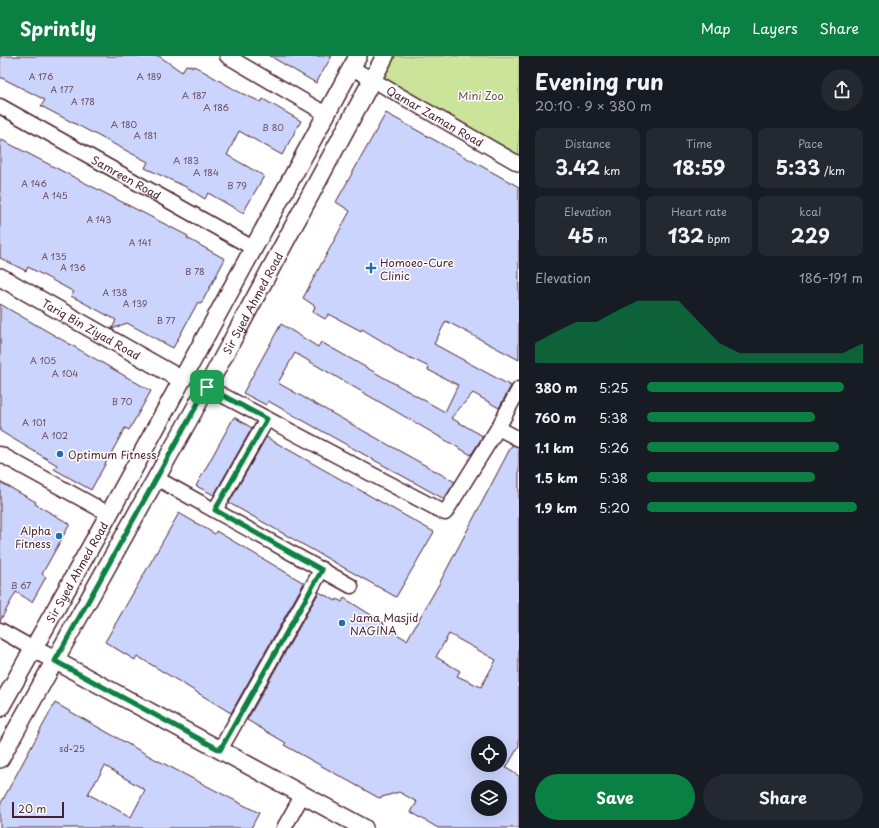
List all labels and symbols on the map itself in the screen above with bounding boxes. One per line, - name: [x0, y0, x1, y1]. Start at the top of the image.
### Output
- house number: A 176: [29, 69, 53, 83]
- house number: A 189: [137, 69, 161, 83]
- street label: Qamar Zaman Road: [384, 81, 487, 150]
- house number: A 177: [51, 82, 74, 96]
- park label: Mini Zoo: [458, 87, 504, 104]
- house number: A 187: [182, 88, 206, 102]
- house number: A 178: [71, 94, 95, 108]
- house number: A 186: [203, 100, 229, 114]
- house number: A 180: [111, 117, 138, 131]
- house number: B 80: [262, 120, 284, 134]
- house number: A 181: [133, 128, 157, 142]
- street label: Samreen Road: [89, 151, 164, 203]
- house number: A 183: [173, 153, 199, 167]
- house number: A 184: [193, 165, 219, 179]
- house number: A 146: [21, 176, 47, 190]
- house number: B 79: [227, 178, 247, 192]
- house number: A 145: [43, 188, 68, 202]
- house number: A 143: [86, 212, 112, 226]
- house number: A 141: [129, 235, 151, 249]
- house number: A 135: [42, 249, 67, 263]
- street label: Sir Syed Ahmed Road: [218, 249, 286, 357]
- place label: Homoeo-Cure Clinic: [380, 254, 454, 284]
- house number: A 136: [60, 260, 86, 274]
- marker: Homoeo-Cure Clinic: [365, 262, 377, 274]
- house number: B 78: [185, 264, 205, 278]
- house number: A 138: [103, 285, 127, 299]
- street label: Tariq Bin Ziyad Road: [39, 294, 144, 363]
- house number: A 139: [123, 296, 147, 310]
- house number: B 77: [156, 313, 176, 327]
- house number: A 105: [30, 353, 56, 367]
- house number: A 104: [52, 366, 78, 380]
- pin: [190, 370, 224, 404]
- house number: B 70: [112, 394, 133, 408]
- house number: A 101: [22, 415, 46, 429]
- house number: A 102: [42, 428, 68, 442]
- place label: Optimum Fitness: [68, 446, 156, 463]
- marker: Optimum Fitness: [55, 449, 65, 459]
- street label: Sir Syed Ahmed Road: [41, 518, 112, 626]
- place label: Alpha Fitness: [15, 522, 51, 552]
- marker: Alpha Fitness: [54, 531, 64, 541]
- house number: B 67: [11, 578, 31, 592]
- place label: Jama Masjid NAGINA: [350, 609, 418, 639]
- marker: Jama Masjid NAGINA: [337, 618, 347, 628]
- house number: sd-25: [59, 741, 85, 755]
- scale bar: [12, 800, 64, 819]

